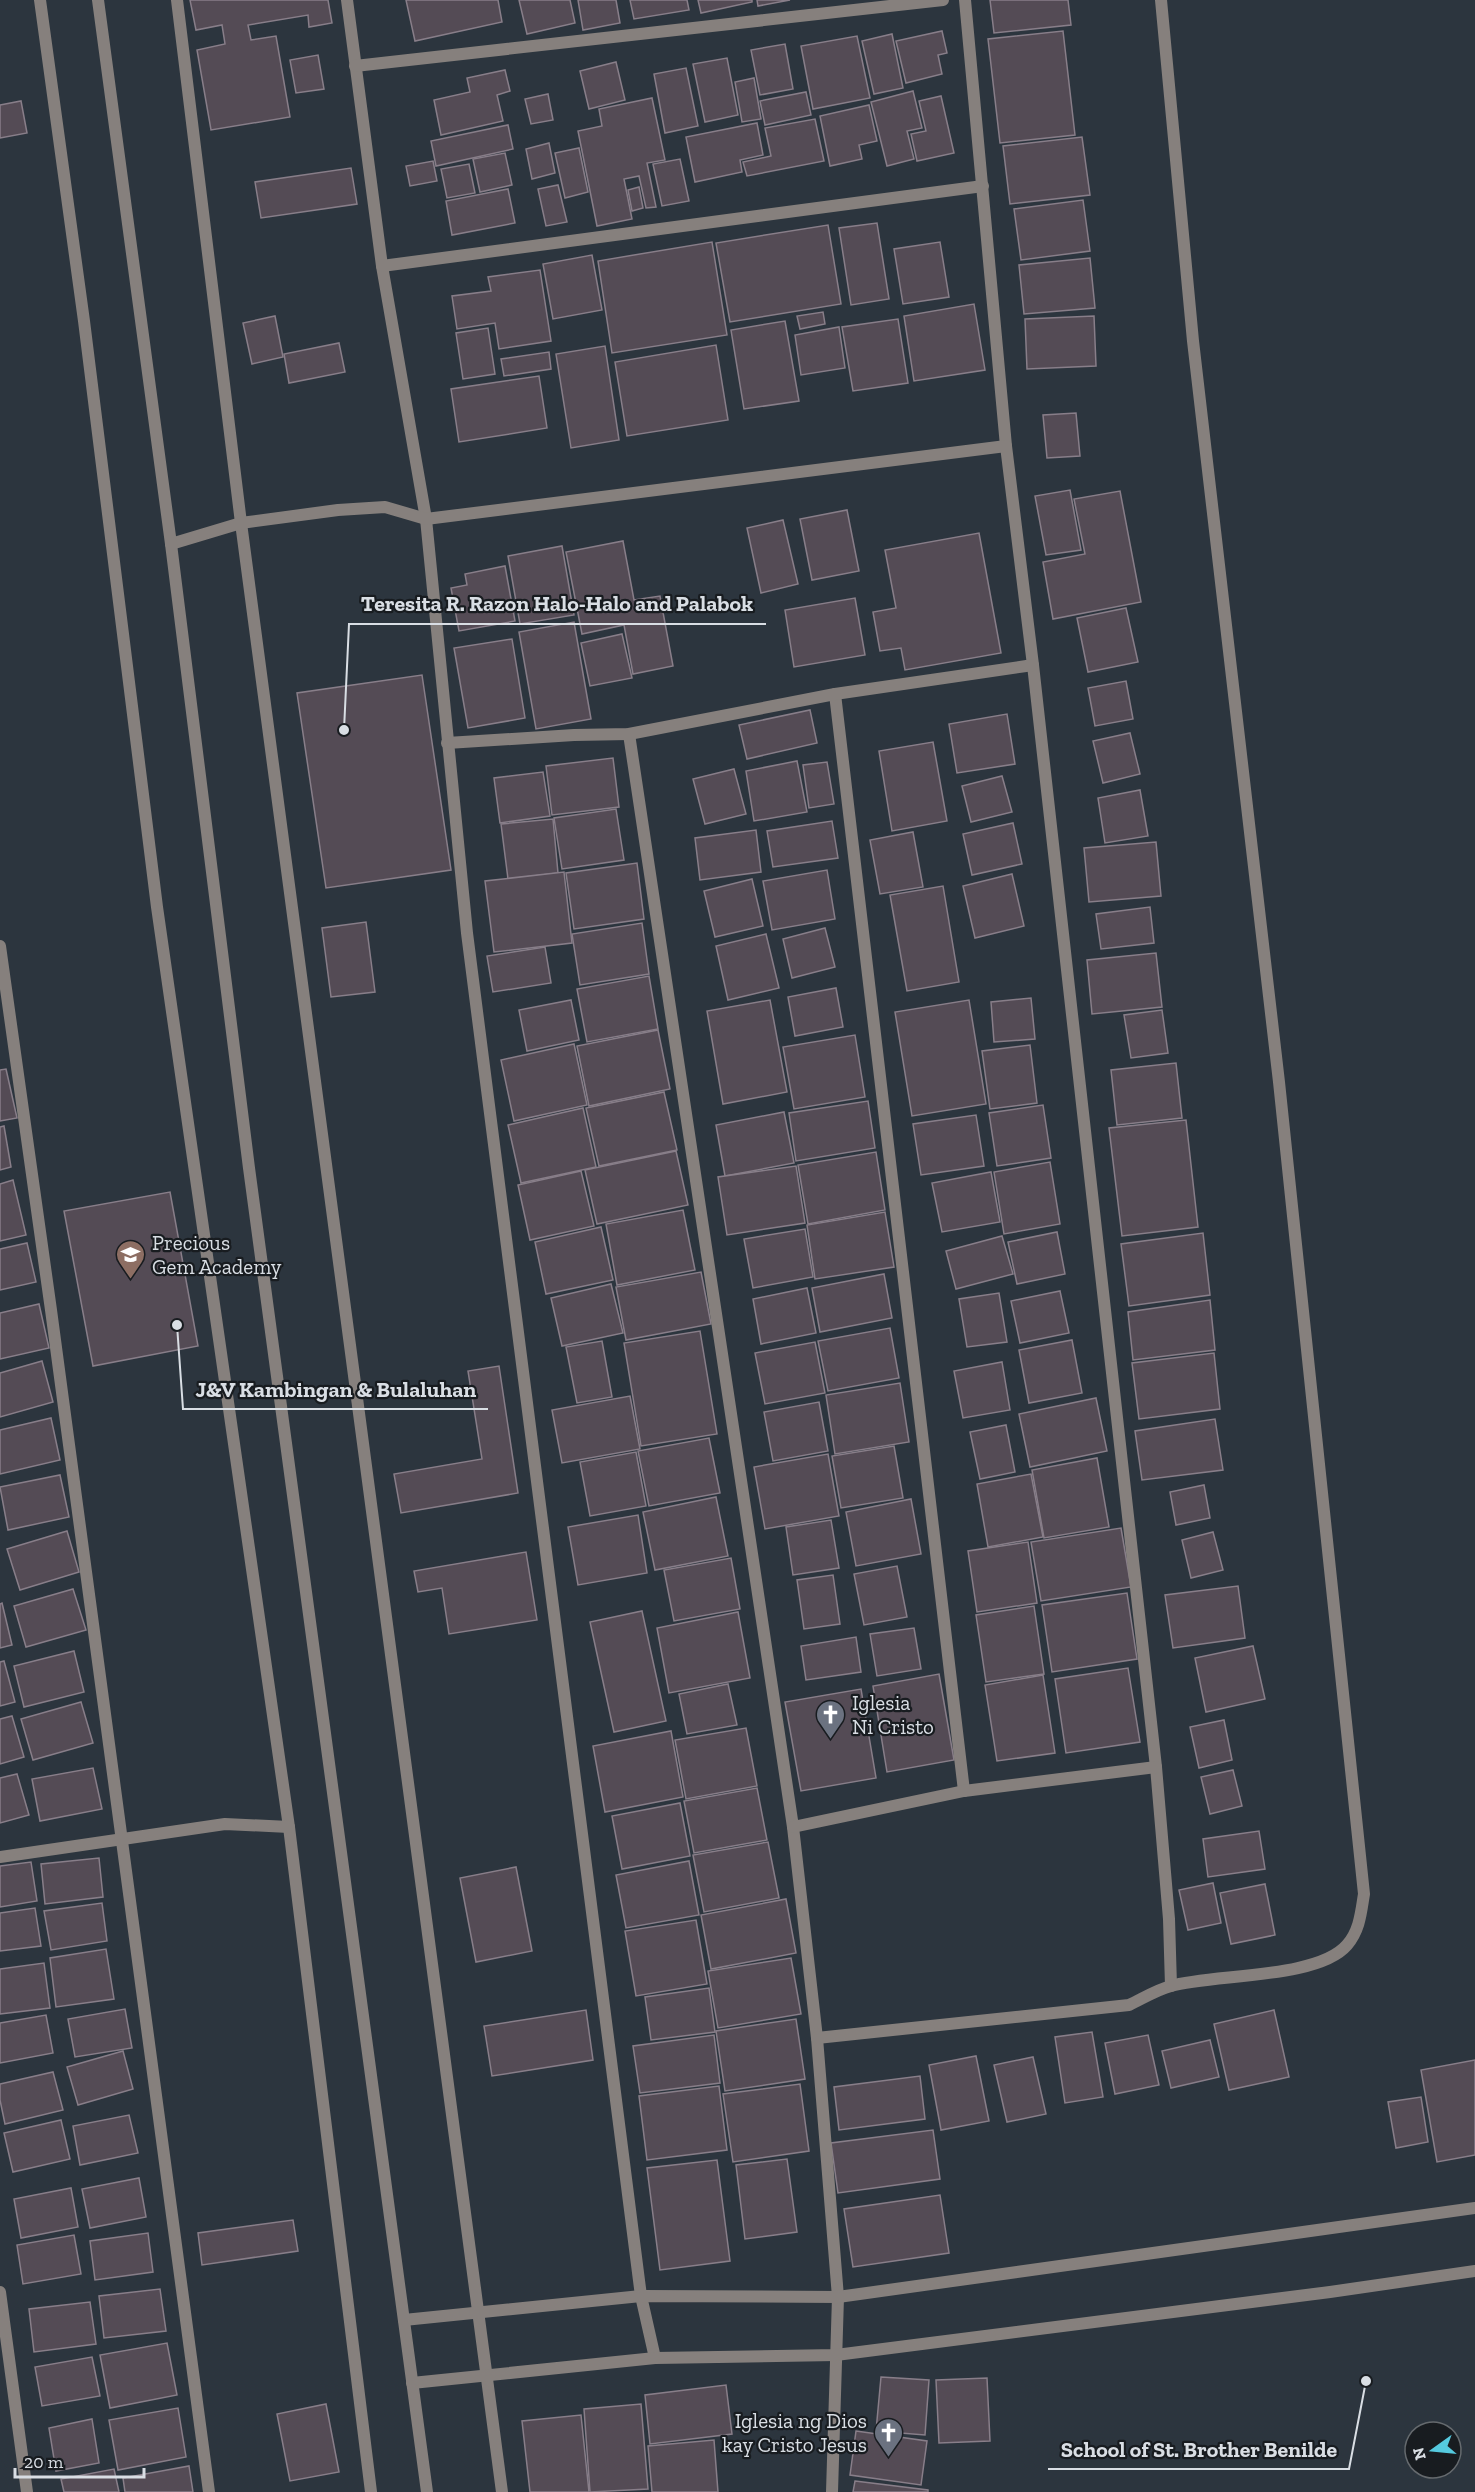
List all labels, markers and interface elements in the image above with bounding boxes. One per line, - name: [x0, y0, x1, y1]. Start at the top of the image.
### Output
- callout: Teresita R. Razon Halo-Halo and Palabok: [349, 584, 766, 624]
- text: Teresita R. Razon Halo-Halo and Palabok: [361, 590, 753, 617]
- place label: Precious Gem Academy: [152, 1230, 282, 1279]
- school or university icon: Precious Gem Academy: [115, 1238, 147, 1280]
- callout: J&V Kambingan & Bulaluhan: [183, 1369, 488, 1409]
- text: J&V Kambingan & Bulaluhan: [196, 1376, 476, 1403]
- place label: Iglesia Ni Cristo: [852, 1690, 934, 1739]
- church icon: Iglesia Ni Cristo: [815, 1698, 847, 1740]
- place label: Iglesia ng Dios kay Cristo Jesus: [722, 2408, 867, 2457]
- church icon: Iglesia ng Dios kay Cristo Jesus: [872, 2416, 904, 2458]
- north arrow: [1403, 2420, 1463, 2480]
- callout: School of St. Brother Benilde: [1048, 2429, 1349, 2469]
- text: School of St. Brother Benilde: [1061, 2436, 1338, 2463]
- scale bar: [15, 2441, 144, 2479]
- text: N: [1408, 2445, 1430, 2462]
- text: 20 m: [24, 2451, 64, 2473]

